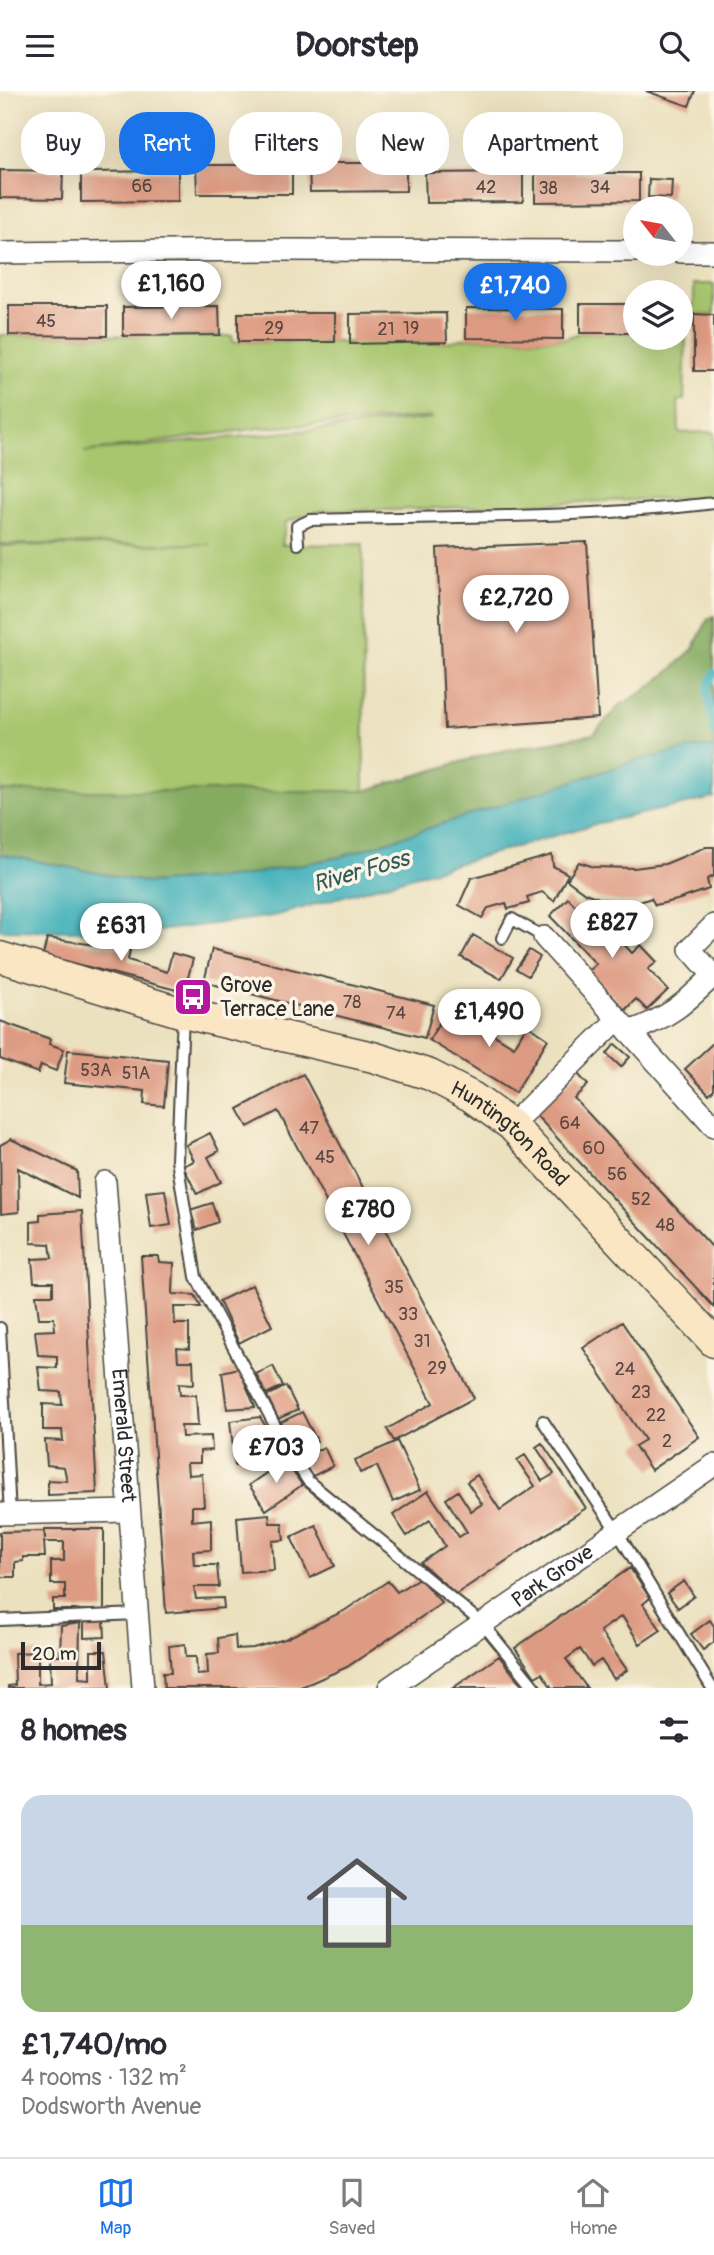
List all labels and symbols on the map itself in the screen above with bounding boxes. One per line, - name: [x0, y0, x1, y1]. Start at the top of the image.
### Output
- house number: 66: [132, 175, 152, 198]
- house number: 42: [476, 176, 496, 199]
- house number: 34: [590, 176, 611, 199]
- house number: 38: [538, 177, 558, 200]
- north arrow: [623, 196, 693, 266]
- pin: £1,160: [114, 261, 228, 321]
- pin: £1,740: [458, 264, 572, 323]
- house number: 45: [36, 310, 56, 333]
- house number: 29: [264, 317, 284, 340]
- house number: 19: [403, 317, 419, 340]
- house number: 21: [377, 318, 395, 341]
- pin: £2,720: [459, 575, 573, 635]
- water label: River Foss: [310, 843, 415, 899]
- pin: £827: [571, 901, 653, 960]
- pin: £631: [80, 903, 162, 963]
- place label: Grove Terrace Lane: [220, 972, 335, 1023]
- bus stop icon: Grove Terrace Lane: [172, 976, 214, 1018]
- pin: £1,490: [432, 989, 546, 1049]
- house number: 78: [343, 991, 361, 1014]
- house number: 74: [386, 1002, 407, 1025]
- house number: 53A: [80, 1059, 112, 1082]
- house number: 51A: [122, 1062, 151, 1085]
- street label: Huntington Road: [446, 1075, 575, 1192]
- house number: 64: [560, 1112, 581, 1135]
- house number: 47: [299, 1117, 319, 1140]
- house number: 60: [583, 1137, 605, 1160]
- house number: 45: [315, 1146, 335, 1169]
- house number: 56: [607, 1163, 627, 1186]
- pin: £780: [327, 1187, 409, 1247]
- house number: 52: [631, 1188, 651, 1211]
- house number: 48: [655, 1214, 675, 1237]
- house number: 35: [384, 1276, 404, 1299]
- house number: 33: [398, 1303, 418, 1326]
- house number: 31: [413, 1330, 431, 1353]
- house number: 29: [427, 1357, 447, 1380]
- house number: 24: [615, 1358, 636, 1381]
- street label: Emerald Street: [106, 1367, 143, 1504]
- house number: 23: [631, 1381, 651, 1404]
- house number: 22: [646, 1404, 666, 1427]
- pin: £703: [235, 1425, 317, 1485]
- house number: 2: [662, 1430, 672, 1453]
- street label: Park Grove: [506, 1538, 599, 1614]
- scale bar: [21, 1639, 102, 1671]

